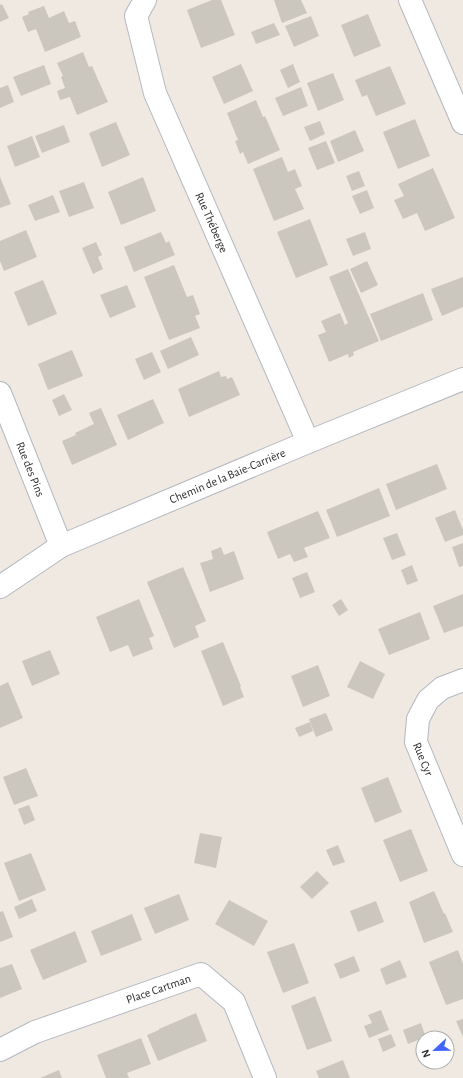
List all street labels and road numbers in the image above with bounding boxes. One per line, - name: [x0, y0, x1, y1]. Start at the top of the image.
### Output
- street label: Rue Théberge: [193, 190, 230, 254]
- street label: Rue des Pins: [14, 440, 47, 498]
- street label: Chemin de la Baie-Carrière: [168, 446, 287, 506]
- street label: Rue Cyr: [411, 741, 435, 778]
- street label: Place Cartman: [124, 972, 192, 1006]

